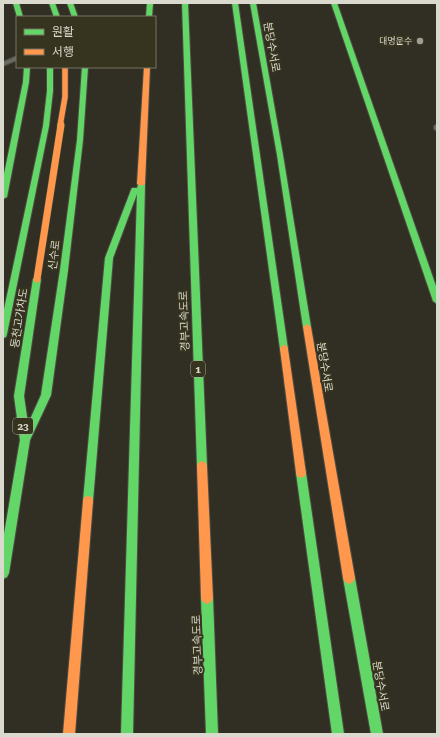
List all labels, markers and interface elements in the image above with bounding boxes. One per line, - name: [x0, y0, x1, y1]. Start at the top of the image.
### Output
- legend: [16, 16, 156, 68]
- street label: 분당수서로: [261, 21, 282, 73]
- text: 원활: [52, 25, 74, 39]
- place label: 대명운수: [379, 36, 413, 46]
- marker: 대명운수: [415, 36, 425, 46]
- text: 서행: [52, 45, 74, 59]
- street label: 신수로: [46, 239, 63, 271]
- street label: 동천고가차도: [8, 287, 31, 349]
- street label: 경부고속도로: [177, 290, 192, 352]
- street label: 분당수서로: [314, 341, 335, 393]
- road number: 1: [191, 361, 205, 377]
- road number: 23: [13, 418, 33, 434]
- street label: 경부고속도로: [190, 614, 205, 676]
- street label: 분당수서로: [370, 660, 391, 712]

